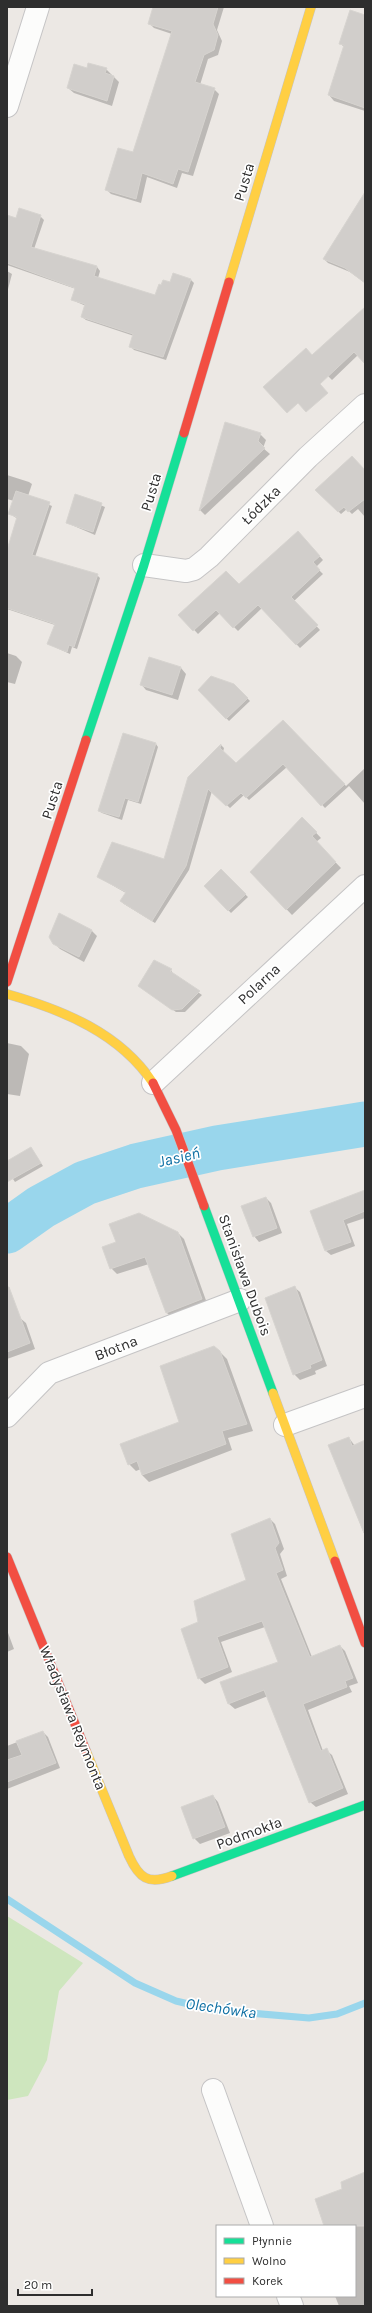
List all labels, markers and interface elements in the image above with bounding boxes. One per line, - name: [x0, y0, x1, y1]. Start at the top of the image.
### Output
- street label: Pusta: [230, 161, 258, 203]
- street label: Pusta: [137, 471, 165, 513]
- street label: Łódzka: [238, 482, 284, 528]
- street label: Pusta: [37, 779, 67, 821]
- street label: Polarna: [234, 960, 284, 1008]
- water label: Jasień: [156, 1143, 202, 1171]
- street label: Stanisława Dubois: [215, 1212, 275, 1338]
- street label: Błotna: [92, 1332, 140, 1364]
- street label: Władysława Reymonta: [36, 1643, 110, 1793]
- street label: Podmokła: [214, 1813, 284, 1853]
- water label: Olechówka: [184, 1994, 258, 2022]
- legend: [216, 2225, 356, 2297]
- text: Płynnie: [252, 2234, 292, 2248]
- text: Wolno: [252, 2254, 286, 2268]
- scale bar: [18, 2271, 92, 2297]
- text: Korek: [252, 2274, 283, 2288]
- text: 20 m: [24, 2278, 52, 2292]

